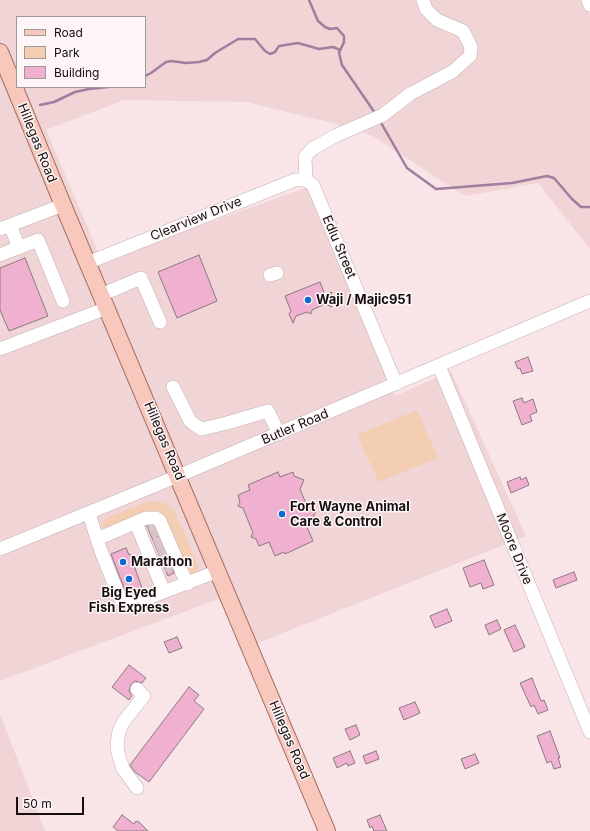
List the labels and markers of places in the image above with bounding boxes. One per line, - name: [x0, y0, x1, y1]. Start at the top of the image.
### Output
- place label: Waji / Majic951: [316, 292, 411, 308]
- marker: Waji / Majic951: [303, 295, 313, 305]
- place label: Fort Wayne Animal Care & Control: [290, 499, 410, 530]
- marker: Fort Wayne Animal Care & Control: [277, 509, 287, 519]
- place label: Marathon: [131, 554, 192, 570]
- marker: Marathon: [118, 557, 128, 567]
- marker: Big Eyed Fish Express: [124, 574, 134, 584]
- place label: Big Eyed Fish Express: [89, 585, 169, 616]

